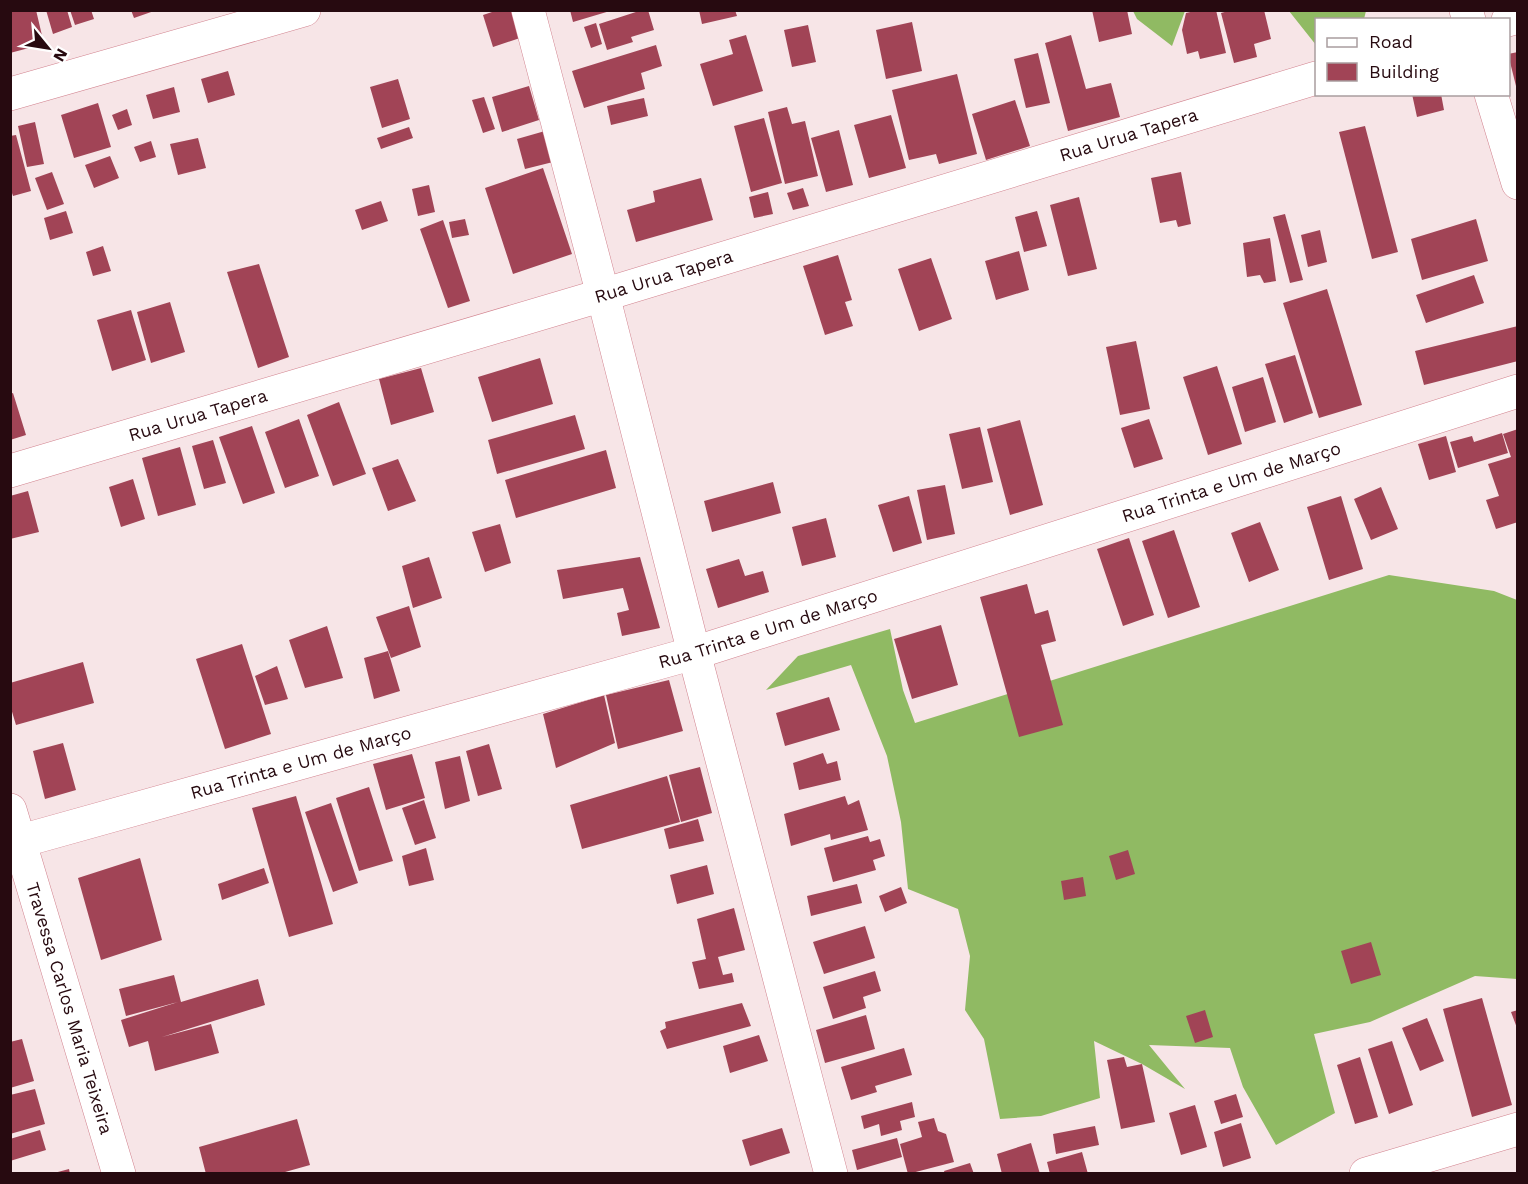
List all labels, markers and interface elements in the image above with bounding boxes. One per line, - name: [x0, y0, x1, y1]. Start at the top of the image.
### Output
- north arrow: [18, 18, 78, 78]
- legend: [1315, 18, 1510, 96]
- text: Road: [1369, 31, 1413, 52]
- text: N: [49, 45, 72, 65]
- text: Building: [1369, 61, 1439, 82]
- street label: Rua Urua Tapera: [1057, 104, 1200, 166]
- street label: Rua Urua Tapera: [592, 245, 735, 307]
- street label: Rua Urua Tapera: [126, 384, 270, 445]
- street label: Rua Trinta e Um de Março: [1119, 437, 1343, 526]
- street label: Rua Trinta e Um de Março: [656, 584, 880, 672]
- street label: Rua Trinta e Um de Março: [188, 721, 414, 803]
- street label: Travessa Carlos Maria Teixeira: [22, 880, 118, 1137]

